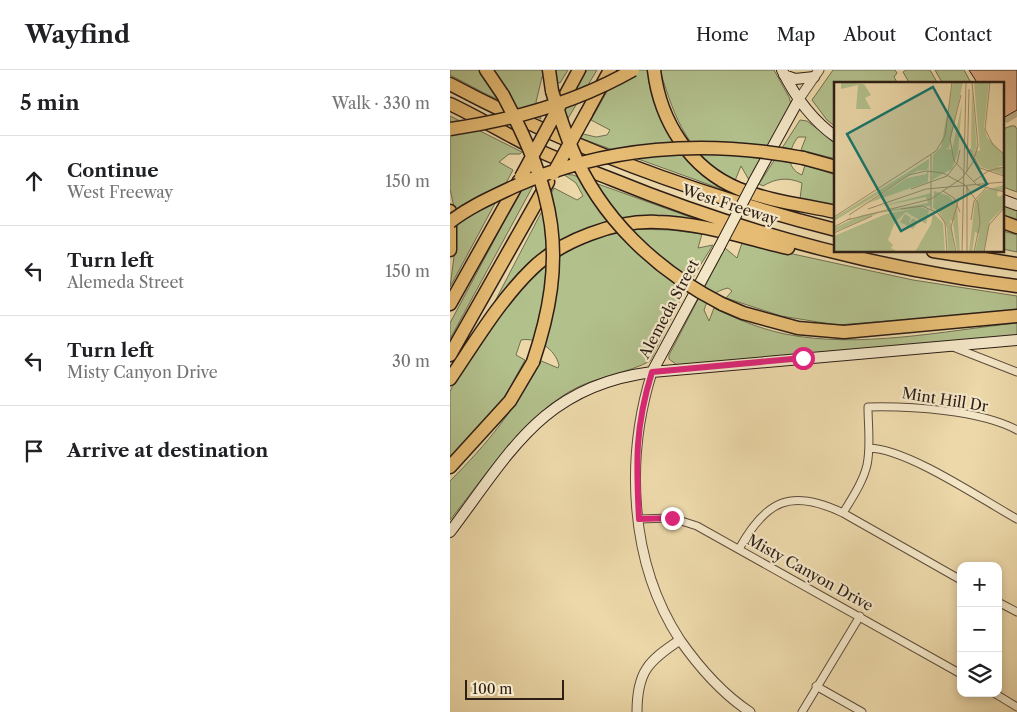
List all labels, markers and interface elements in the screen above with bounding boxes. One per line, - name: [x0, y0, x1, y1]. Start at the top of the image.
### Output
- text: Wayfind: [25, 20, 130, 49]
- text: Home: [696, 24, 749, 46]
- text: Map: [777, 24, 815, 46]
- text: About: [843, 24, 896, 46]
- text: Contact: [924, 24, 992, 46]
- inset map: [834, 82, 1004, 252]
- text: 5 min: [20, 90, 80, 115]
- text: Walk · 330 m: [332, 93, 430, 113]
- text: Continue: [67, 159, 159, 182]
- icon: ahead: [20, 167, 48, 195]
- text: 150 m: [385, 171, 430, 191]
- street label: West Freeway: [679, 180, 781, 229]
- text: West Freeway: [67, 182, 173, 202]
- text: Turn left: [67, 249, 154, 272]
- street label: Alemeda Street: [634, 255, 703, 363]
- icon: left: [20, 257, 48, 285]
- text: 150 m: [385, 261, 430, 281]
- text: Alemeda Street: [67, 272, 184, 292]
- text: Turn left: [67, 339, 154, 362]
- icon: left: [20, 347, 48, 375]
- route start: [792, 347, 815, 370]
- text: 30 m: [392, 351, 430, 371]
- text: Misty Canyon Drive: [67, 362, 218, 382]
- street label: Mint Hill Dr: [901, 383, 990, 416]
- icon: arrive: [20, 437, 48, 465]
- text: Arrive at destination: [67, 439, 268, 462]
- route end: [661, 507, 684, 530]
- street label: Misty Canyon Drive: [744, 530, 877, 615]
- map controls: [957, 562, 1002, 697]
- button: +: [957, 562, 1002, 607]
- button: −: [957, 607, 1002, 652]
- button: layers: [957, 652, 1002, 697]
- scale bar: [465, 677, 564, 700]
- text: 100 m: [472, 680, 512, 698]

